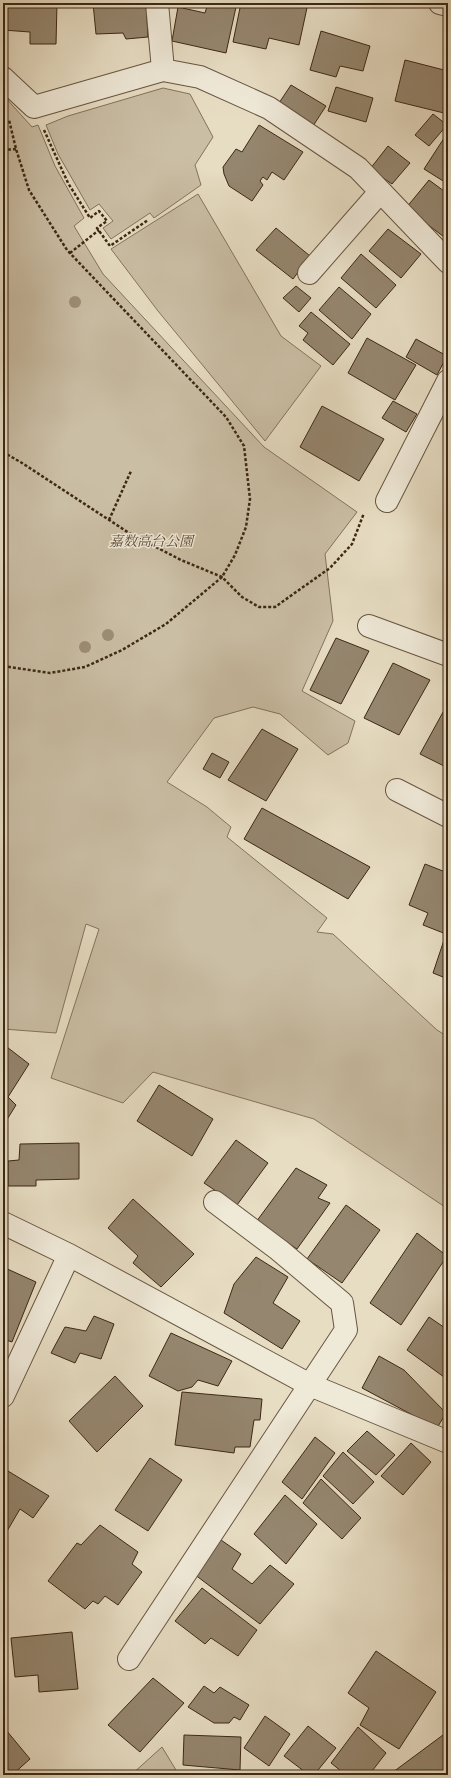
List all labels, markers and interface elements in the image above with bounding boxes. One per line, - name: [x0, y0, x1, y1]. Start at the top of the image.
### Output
- park label: 嘉数高台公園: [109, 532, 195, 551]

